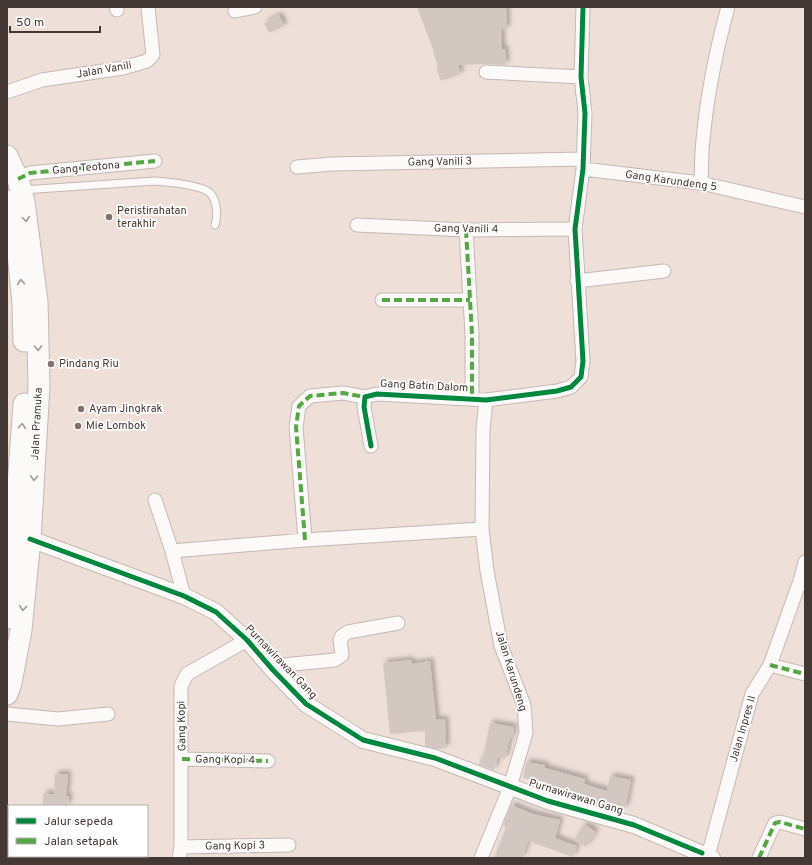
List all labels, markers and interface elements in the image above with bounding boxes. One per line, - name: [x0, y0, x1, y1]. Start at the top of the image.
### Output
- scale bar: [10, 8, 100, 34]
- text: 50 m: [16, 15, 44, 31]
- street label: Jalan Vanili: [75, 58, 133, 82]
- street label: Gang Vanili 3: [408, 154, 472, 170]
- street label: Gang Teotona: [52, 158, 121, 178]
- street label: Gang Karundeng 5: [624, 168, 718, 194]
- place label: Peristirahatan terakhir: [117, 204, 187, 231]
- marker: Peristirahatan terakhir: [104, 212, 114, 222]
- one-way arrow: [21, 216, 30, 222]
- street label: Gang Vanili 4: [434, 221, 499, 237]
- one-way arrow: [16, 279, 25, 285]
- one-way arrow: [34, 345, 42, 351]
- place label: Pindang Riu: [59, 357, 119, 371]
- marker: Pindang Riu: [46, 359, 56, 369]
- street label: Gang Batin Dalom: [379, 377, 469, 395]
- street label: Jalan Pramuka: [28, 387, 46, 461]
- place label: Ayam Jingkrak: [89, 402, 162, 416]
- marker: Ayam Jingkrak: [76, 404, 86, 414]
- place label: Mie Lombok: [86, 419, 146, 433]
- marker: Mie Lombok: [73, 421, 83, 431]
- one-way arrow: [18, 423, 27, 429]
- one-way arrow: [30, 475, 38, 481]
- one-way arrow: [19, 605, 28, 611]
- street label: Purnawirawan Gang: [242, 622, 320, 702]
- street label: Jalan Karundeng: [492, 629, 530, 713]
- street label: Jalan Inpres II: [727, 694, 759, 764]
- street label: Gang Kopi: [175, 701, 189, 751]
- street label: Gang Kopi 4: [195, 752, 255, 768]
- street label: Purnawirawan Gang: [527, 776, 625, 818]
- legend: [8, 805, 148, 857]
- text: Jalur sepeda: [44, 814, 113, 830]
- text: Jalan setapak: [44, 834, 118, 850]
- street label: Gang Kopi 3: [205, 838, 265, 854]

